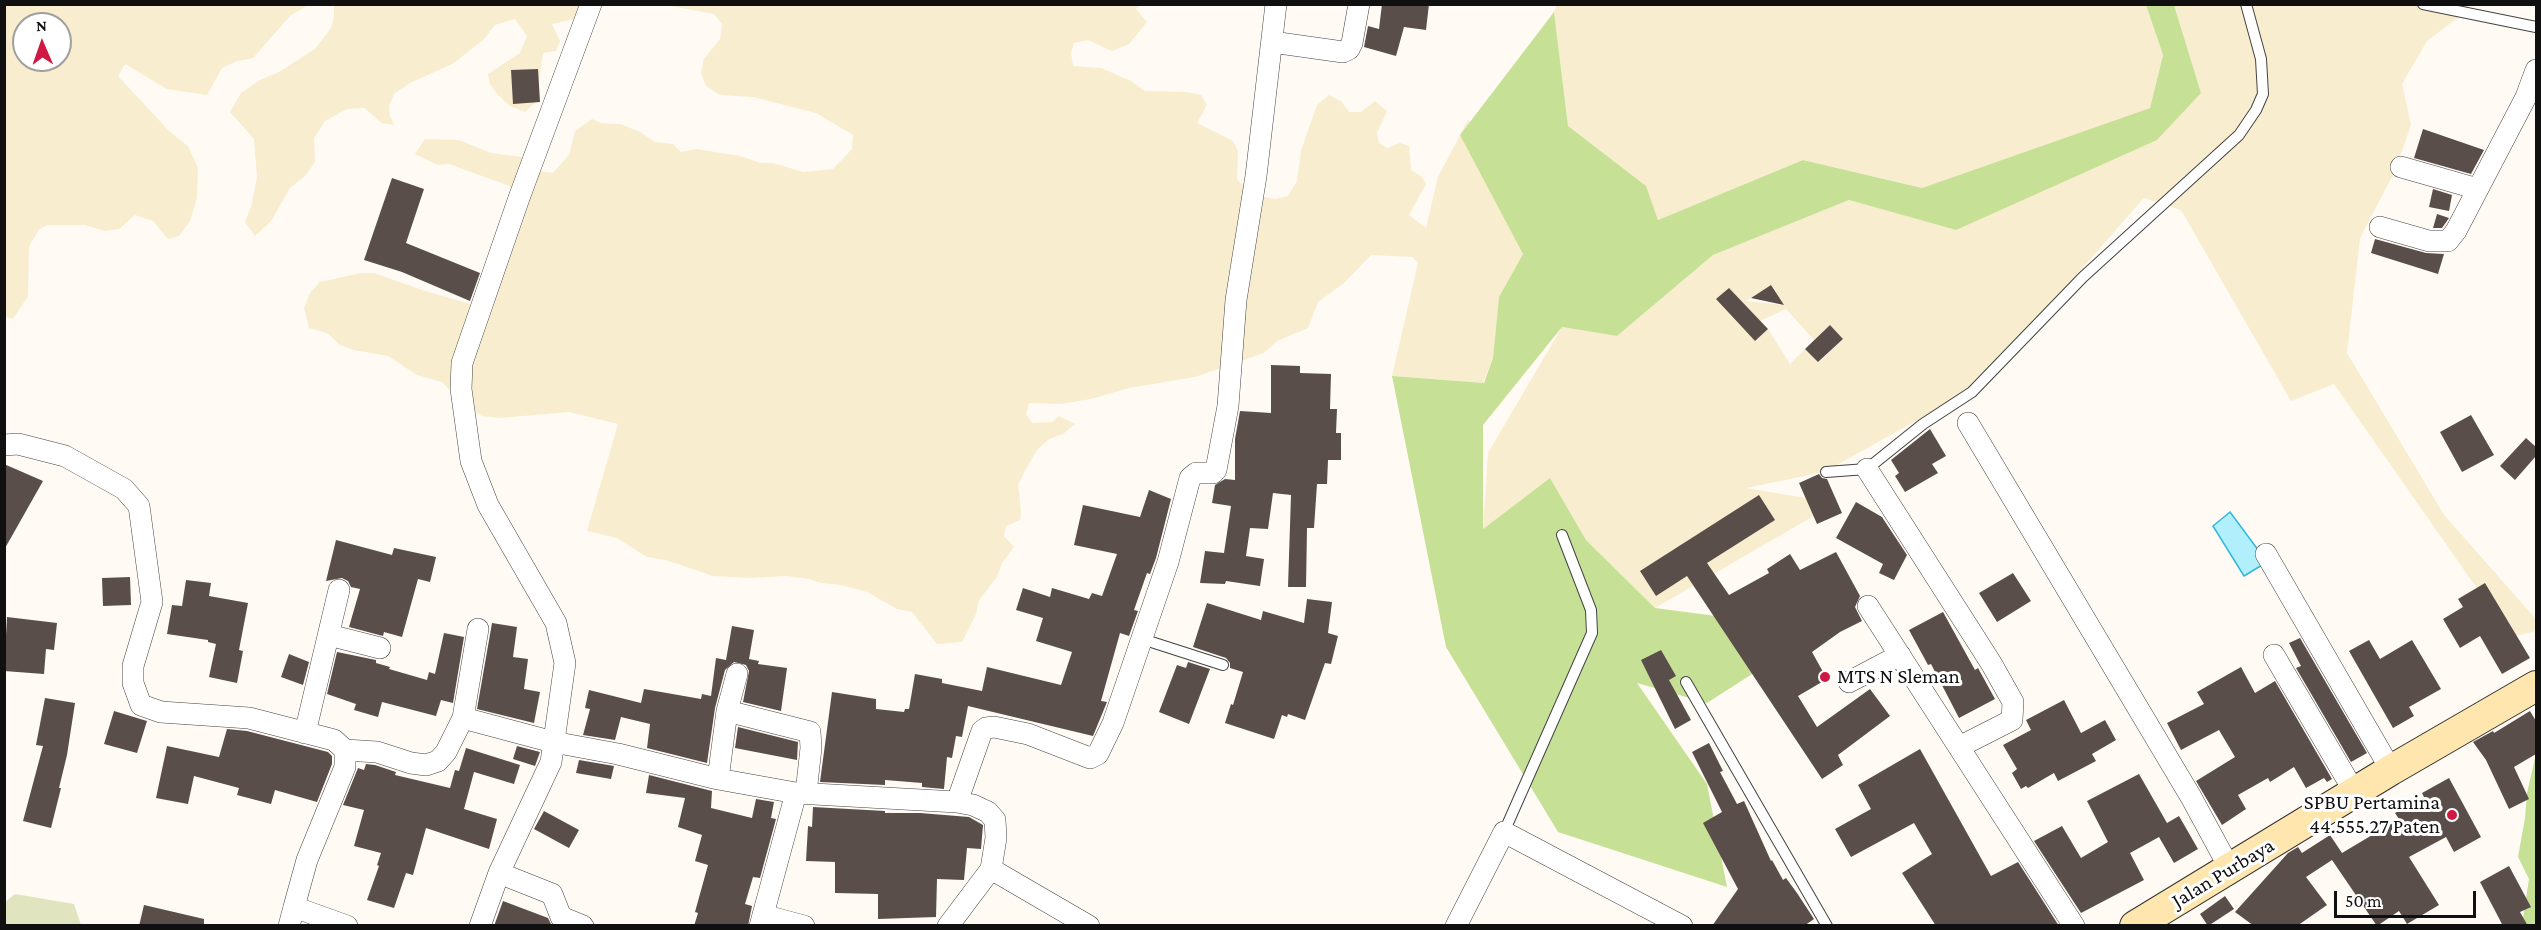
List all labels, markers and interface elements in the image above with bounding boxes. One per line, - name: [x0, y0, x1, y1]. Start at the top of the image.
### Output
- north arrow: [12, 12, 72, 72]
- text: N: [36, 17, 47, 34]
- place label: MTS N Sleman: [1837, 664, 1960, 690]
- marker: MTS N Sleman: [1818, 670, 1832, 684]
- place label: SPBU Pertamina 44.555.27 Paten: [2304, 790, 2440, 840]
- marker: SPBU Pertamina 44.555.27 Paten: [2445, 808, 2459, 822]
- street label: Jalan Purbaya: [2167, 833, 2279, 913]
- scale bar: [2337, 879, 2480, 917]
- text: 50 m: [2345, 891, 2382, 911]

